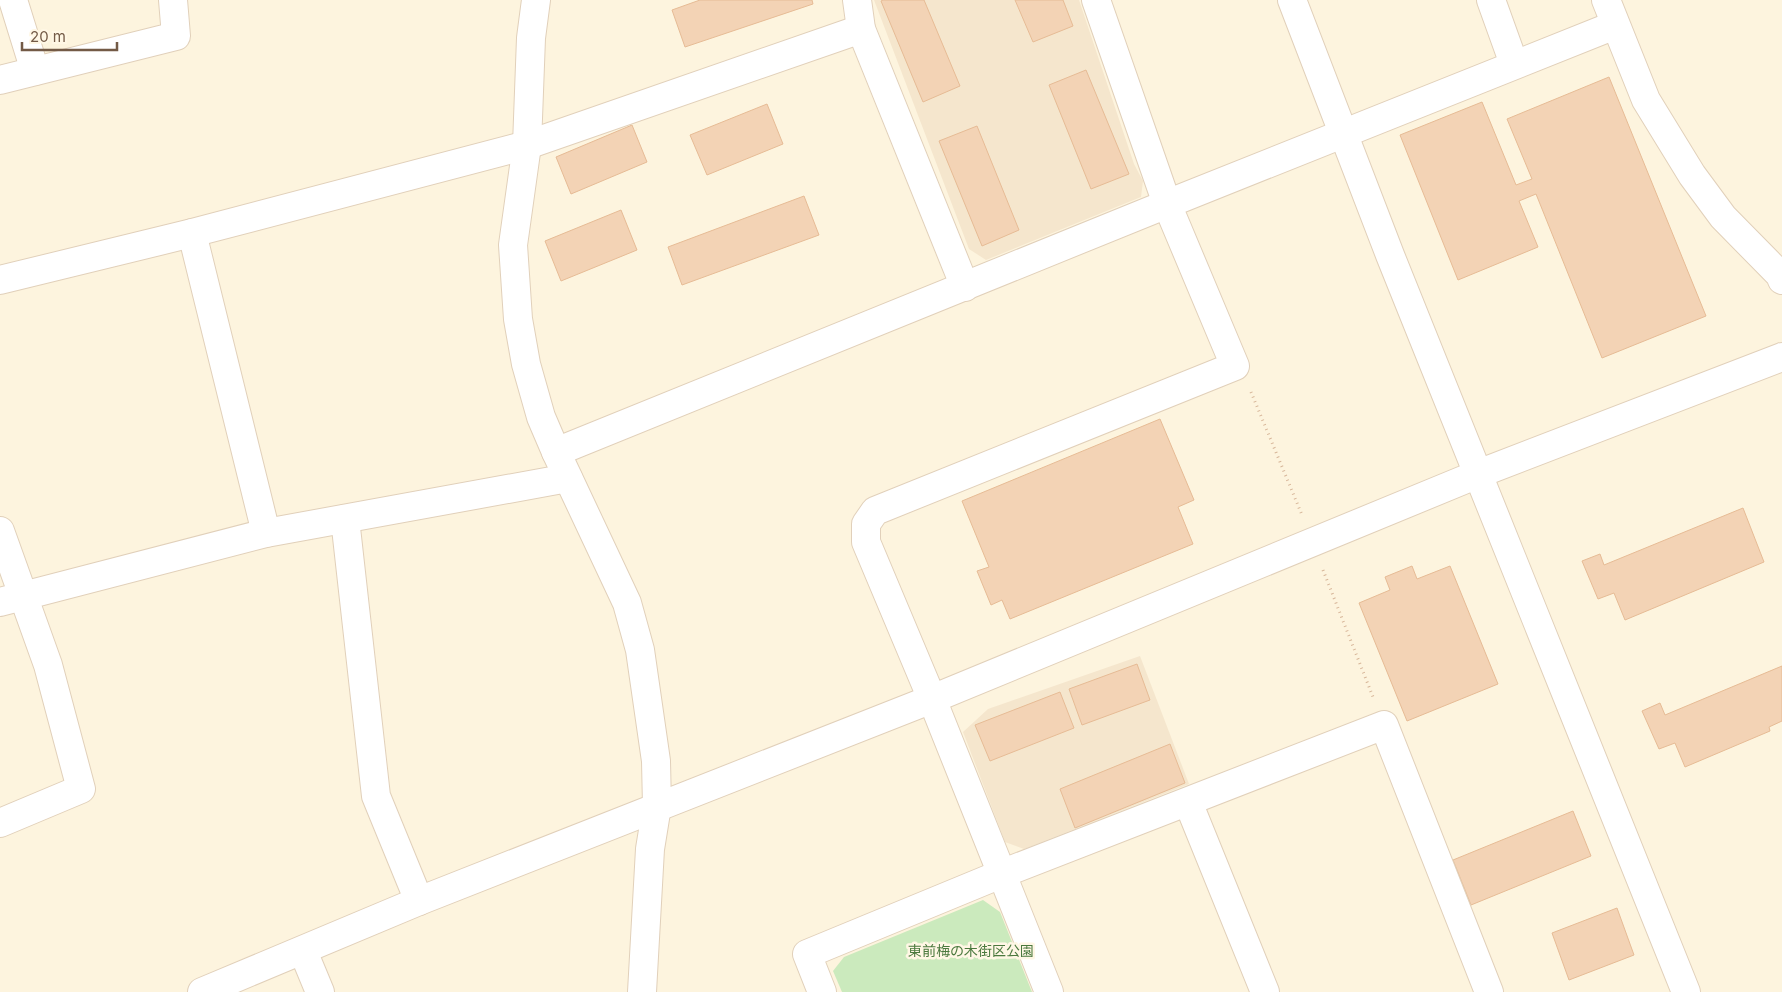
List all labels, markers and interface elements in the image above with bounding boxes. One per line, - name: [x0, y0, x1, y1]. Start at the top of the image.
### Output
- scale bar: [22, 20, 118, 52]
- text: 20 m: [30, 27, 66, 46]
- park label: 東前梅の木街区公園: [908, 942, 1034, 959]

